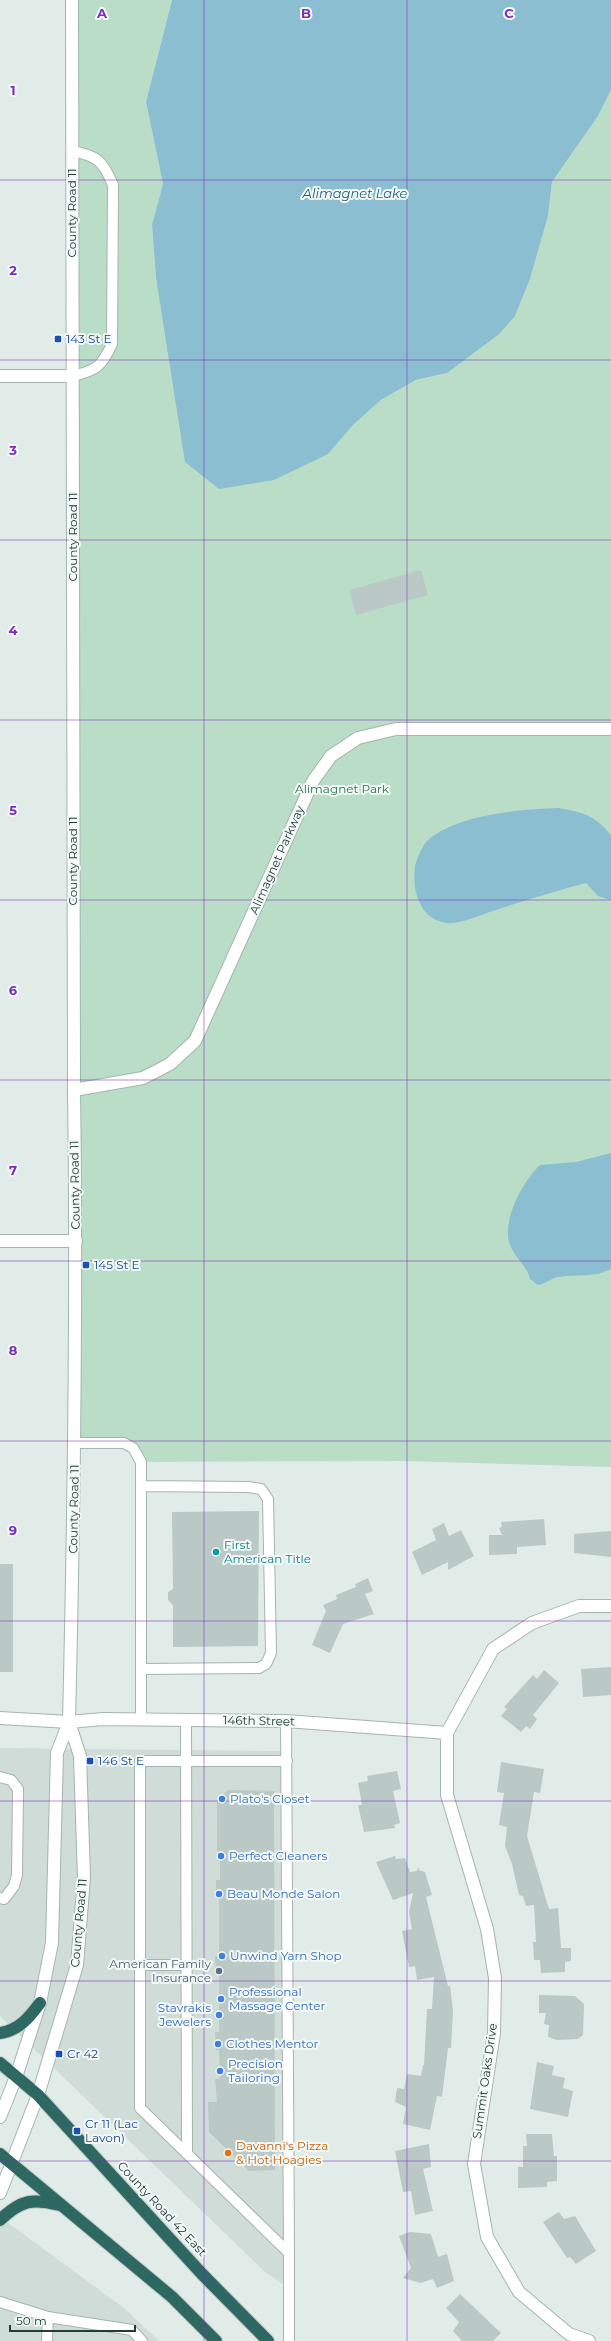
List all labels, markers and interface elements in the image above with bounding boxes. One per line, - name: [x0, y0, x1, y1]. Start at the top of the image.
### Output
- text: A: [96, 5, 108, 21]
- text: B: [301, 5, 311, 21]
- text: C: [504, 5, 514, 21]
- text: 1: [10, 82, 16, 98]
- street label: County Road 11: [64, 168, 79, 258]
- water label: Alimagnet Lake: [302, 185, 408, 201]
- text: 2: [9, 262, 17, 278]
- place label: 143 St E: [66, 331, 111, 346]
- marker: 143 St E: [53, 334, 63, 344]
- text: 3: [8, 442, 17, 458]
- street label: County Road 11: [65, 492, 80, 582]
- text: 4: [9, 622, 18, 638]
- park label: Alimagnet Park: [295, 781, 390, 796]
- text: 5: [9, 802, 17, 818]
- street label: Alimagnet Parkway: [246, 803, 307, 916]
- street label: County Road 11: [65, 816, 80, 906]
- text: 6: [9, 982, 18, 998]
- street label: County Road 11: [66, 1140, 83, 1230]
- text: 7: [9, 1162, 17, 1178]
- place label: 145 St E: [94, 1257, 140, 1272]
- marker: 145 St E: [81, 1260, 91, 1270]
- text: 8: [9, 1342, 18, 1358]
- street label: County Road 11: [65, 1464, 82, 1554]
- text: 9: [9, 1522, 17, 1538]
- place label: First American Title: [224, 1537, 311, 1566]
- marker: First American Title: [211, 1547, 221, 1557]
- street label: 146th Street: [223, 1712, 295, 1729]
- place label: 146 St E: [98, 1753, 144, 1768]
- marker: 146 St E: [85, 1756, 95, 1766]
- place label: Plato's Closet: [230, 1791, 310, 1806]
- marker: Plato's Closet: [217, 1794, 227, 1804]
- place label: Perfect Cleaners: [229, 1848, 328, 1863]
- marker: Perfect Cleaners: [216, 1851, 226, 1861]
- street label: County Road 11: [67, 1878, 90, 1968]
- place label: Beau Monde Salon: [227, 1886, 340, 1901]
- marker: Beau Monde Salon: [214, 1889, 224, 1899]
- place label: Unwind Yarn Shop: [230, 1948, 342, 1963]
- marker: Unwind Yarn Shop: [217, 1951, 227, 1961]
- place label: American Family Insurance: [109, 1956, 211, 1985]
- marker: American Family Insurance: [214, 1966, 224, 1976]
- place label: Professional Massage Center: [229, 1984, 325, 2013]
- marker: Professional Massage Center: [216, 1994, 226, 2004]
- place label: Stavrakis Jewelers: [158, 2000, 211, 2029]
- marker: Stavrakis Jewelers: [214, 2010, 224, 2020]
- street label: Summit Oaks Drive: [469, 2022, 500, 2140]
- place label: Clothes Mentor: [226, 2036, 318, 2051]
- marker: Clothes Mentor: [213, 2039, 223, 2049]
- place label: Cr 42: [67, 2046, 98, 2061]
- marker: Cr 42: [54, 2049, 64, 2059]
- place label: Precision Tailoring: [228, 2056, 283, 2085]
- marker: Precision Tailoring: [215, 2066, 225, 2076]
- place label: Cr 11 (Lac Lavon): [85, 2116, 138, 2145]
- marker: Cr 11 (Lac Lavon): [72, 2126, 82, 2136]
- place label: Davanni's Pizza & Hot Hoagies: [236, 2138, 328, 2167]
- marker: Davanni's Pizza & Hot Hoagies: [223, 2148, 233, 2158]
- street label: County Road 42 East: [115, 2158, 210, 2259]
- scale bar: [10, 2307, 135, 2333]
- text: 50 m: [16, 2313, 47, 2328]

